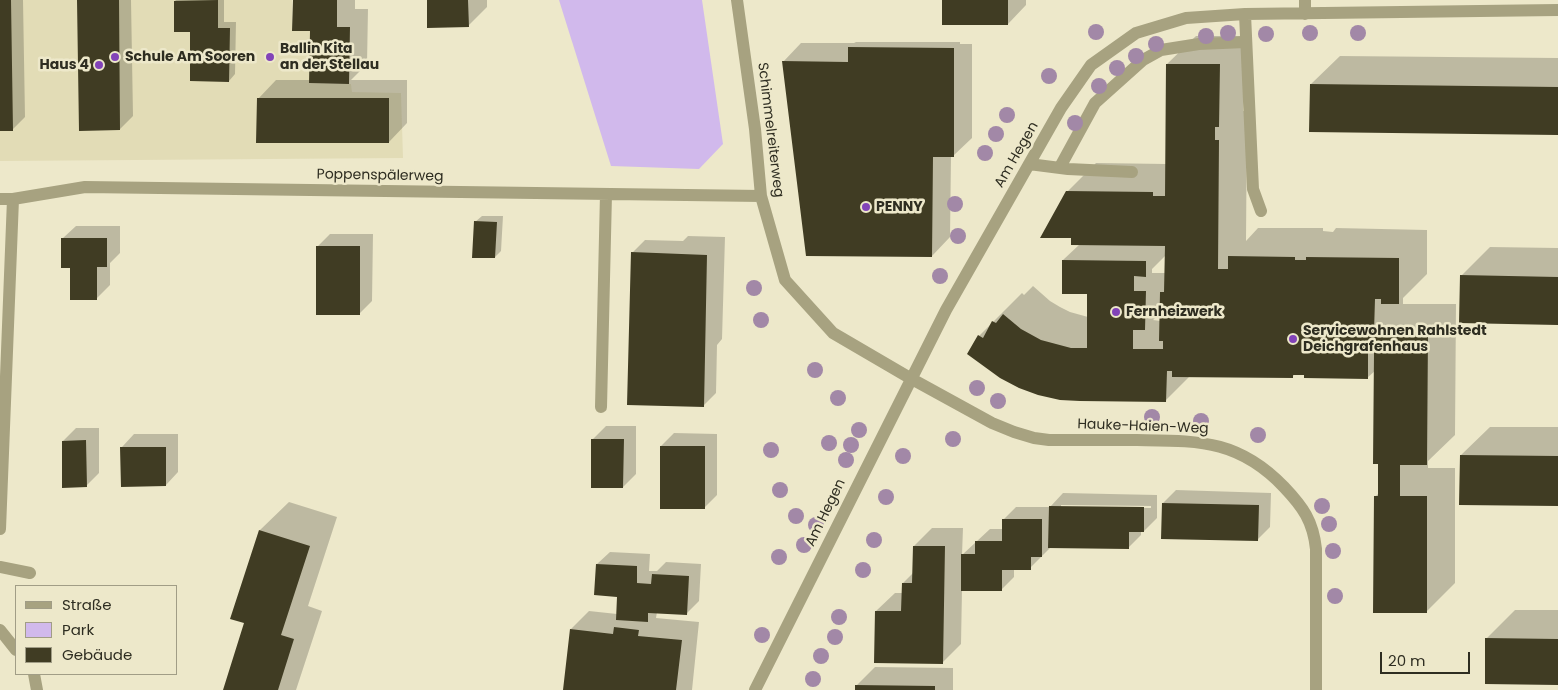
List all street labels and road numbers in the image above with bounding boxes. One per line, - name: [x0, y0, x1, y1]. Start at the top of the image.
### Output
- street label: Schimmelreiterweg: [753, 61, 787, 199]
- street label: Am Hegen: [991, 119, 1043, 191]
- street label: Poppenspälerweg: [316, 166, 444, 186]
- street label: Hauke-Haien-Weg: [1077, 416, 1209, 438]
- street label: Am Hegen: [802, 476, 850, 550]

